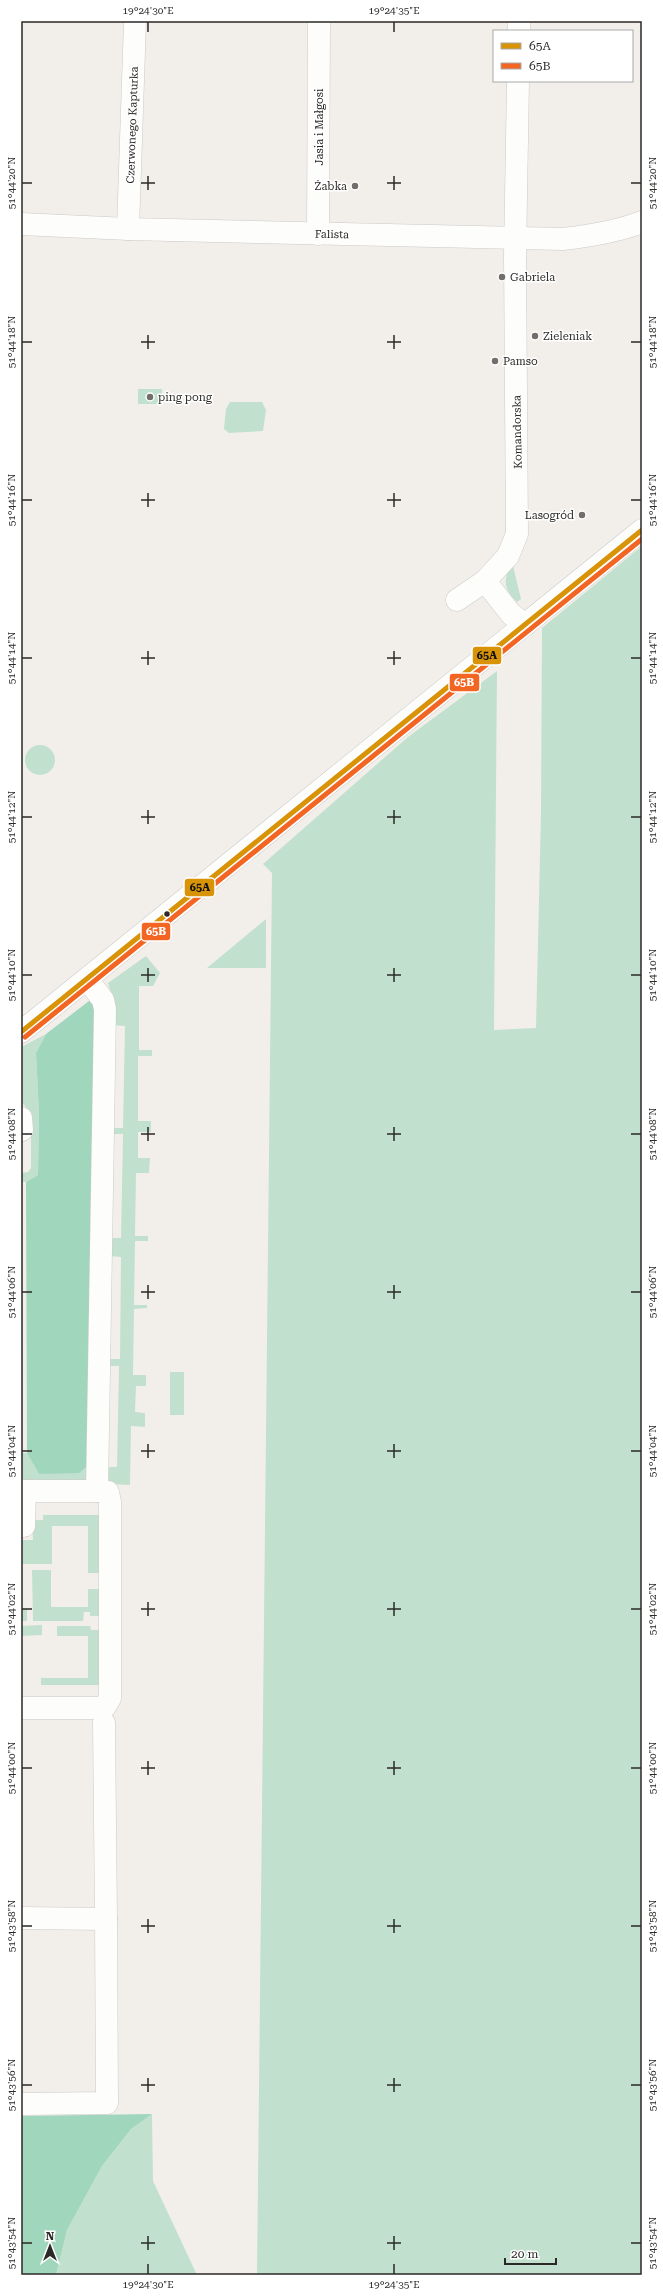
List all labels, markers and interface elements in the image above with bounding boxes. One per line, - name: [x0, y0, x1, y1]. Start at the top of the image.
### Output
- text: 19°24'30"E: [122, 5, 174, 16]
- text: 19°24'35"E: [368, 5, 420, 16]
- legend: [493, 30, 633, 82]
- text: 65A: [529, 39, 551, 53]
- text: 65B: [529, 59, 550, 73]
- street label: Czerwonego Kapturka: [124, 66, 141, 184]
- street label: Jasia i Małgosi: [313, 88, 326, 165]
- text: 51°44'20"N: [6, 157, 17, 209]
- text: 51°44'20"N: [647, 157, 658, 209]
- place label: Żabka: [314, 179, 347, 193]
- marker: Żabka: [350, 181, 360, 191]
- street label: Falista: [315, 228, 349, 241]
- place label: Gabriela: [510, 271, 555, 284]
- marker: Gabriela: [497, 272, 507, 282]
- text: 51°44'18"N: [6, 316, 17, 368]
- text: 51°44'18"N: [647, 316, 658, 368]
- place label: Zieleniak: [543, 330, 592, 343]
- marker: Zieleniak: [530, 331, 540, 341]
- place label: Pamso: [503, 355, 538, 368]
- marker: Pamso: [490, 356, 500, 366]
- place label: ping pong: [158, 391, 213, 404]
- marker: ping pong: [145, 392, 155, 402]
- street label: Komandorska: [510, 395, 525, 469]
- text: 51°44'16"N: [6, 474, 17, 526]
- text: 51°44'16"N: [647, 474, 658, 526]
- place label: Lasogród: [525, 509, 574, 522]
- marker: Lasogród: [577, 510, 587, 520]
- text: 51°44'14"N: [6, 632, 17, 684]
- text: 51°44'14"N: [647, 632, 658, 684]
- line badge: 65A: [472, 646, 502, 665]
- text: 65A: [477, 649, 497, 662]
- line badge: 65B: [449, 673, 480, 692]
- text: 65B: [454, 676, 474, 689]
- text: 51°44'12"N: [6, 791, 17, 843]
- text: 51°44'12"N: [647, 791, 658, 843]
- line badge: 65A: [184, 878, 215, 897]
- text: 65A: [190, 881, 210, 894]
- unlabelled marker: [162, 909, 172, 919]
- line badge: 65B: [141, 922, 171, 941]
- text: 65B: [146, 925, 166, 938]
- text: 51°44'10"N: [6, 949, 17, 1001]
- text: 51°44'10"N: [647, 949, 658, 1001]
- text: 51°44'08"N: [6, 1108, 17, 1160]
- text: 51°44'08"N: [647, 1108, 658, 1160]
- text: 51°44'06"N: [6, 1266, 17, 1318]
- text: 51°44'06"N: [647, 1266, 658, 1318]
- text: 51°44'04"N: [6, 1425, 17, 1477]
- text: 51°44'04"N: [647, 1425, 658, 1477]
- text: 51°44'02"N: [6, 1583, 17, 1635]
- text: 51°44'02"N: [647, 1583, 658, 1635]
- text: 51°44'00"N: [6, 1742, 17, 1794]
- text: 51°44'00"N: [647, 1742, 658, 1794]
- text: 51°43'58"N: [6, 1900, 17, 1952]
- text: 51°43'58"N: [647, 1900, 658, 1952]
- text: 51°43'56"N: [6, 2059, 17, 2111]
- text: 51°43'56"N: [647, 2059, 658, 2111]
- text: 51°43'54"N: [6, 2217, 17, 2269]
- text: 51°43'54"N: [647, 2217, 658, 2269]
- north arrow: [30, 2226, 70, 2266]
- text: N: [46, 2230, 55, 2243]
- scale bar: [505, 2240, 556, 2266]
- text: 20 m: [511, 2247, 538, 2261]
- text: 19°24'30"E: [122, 2279, 174, 2290]
- text: 19°24'35"E: [368, 2279, 420, 2290]

